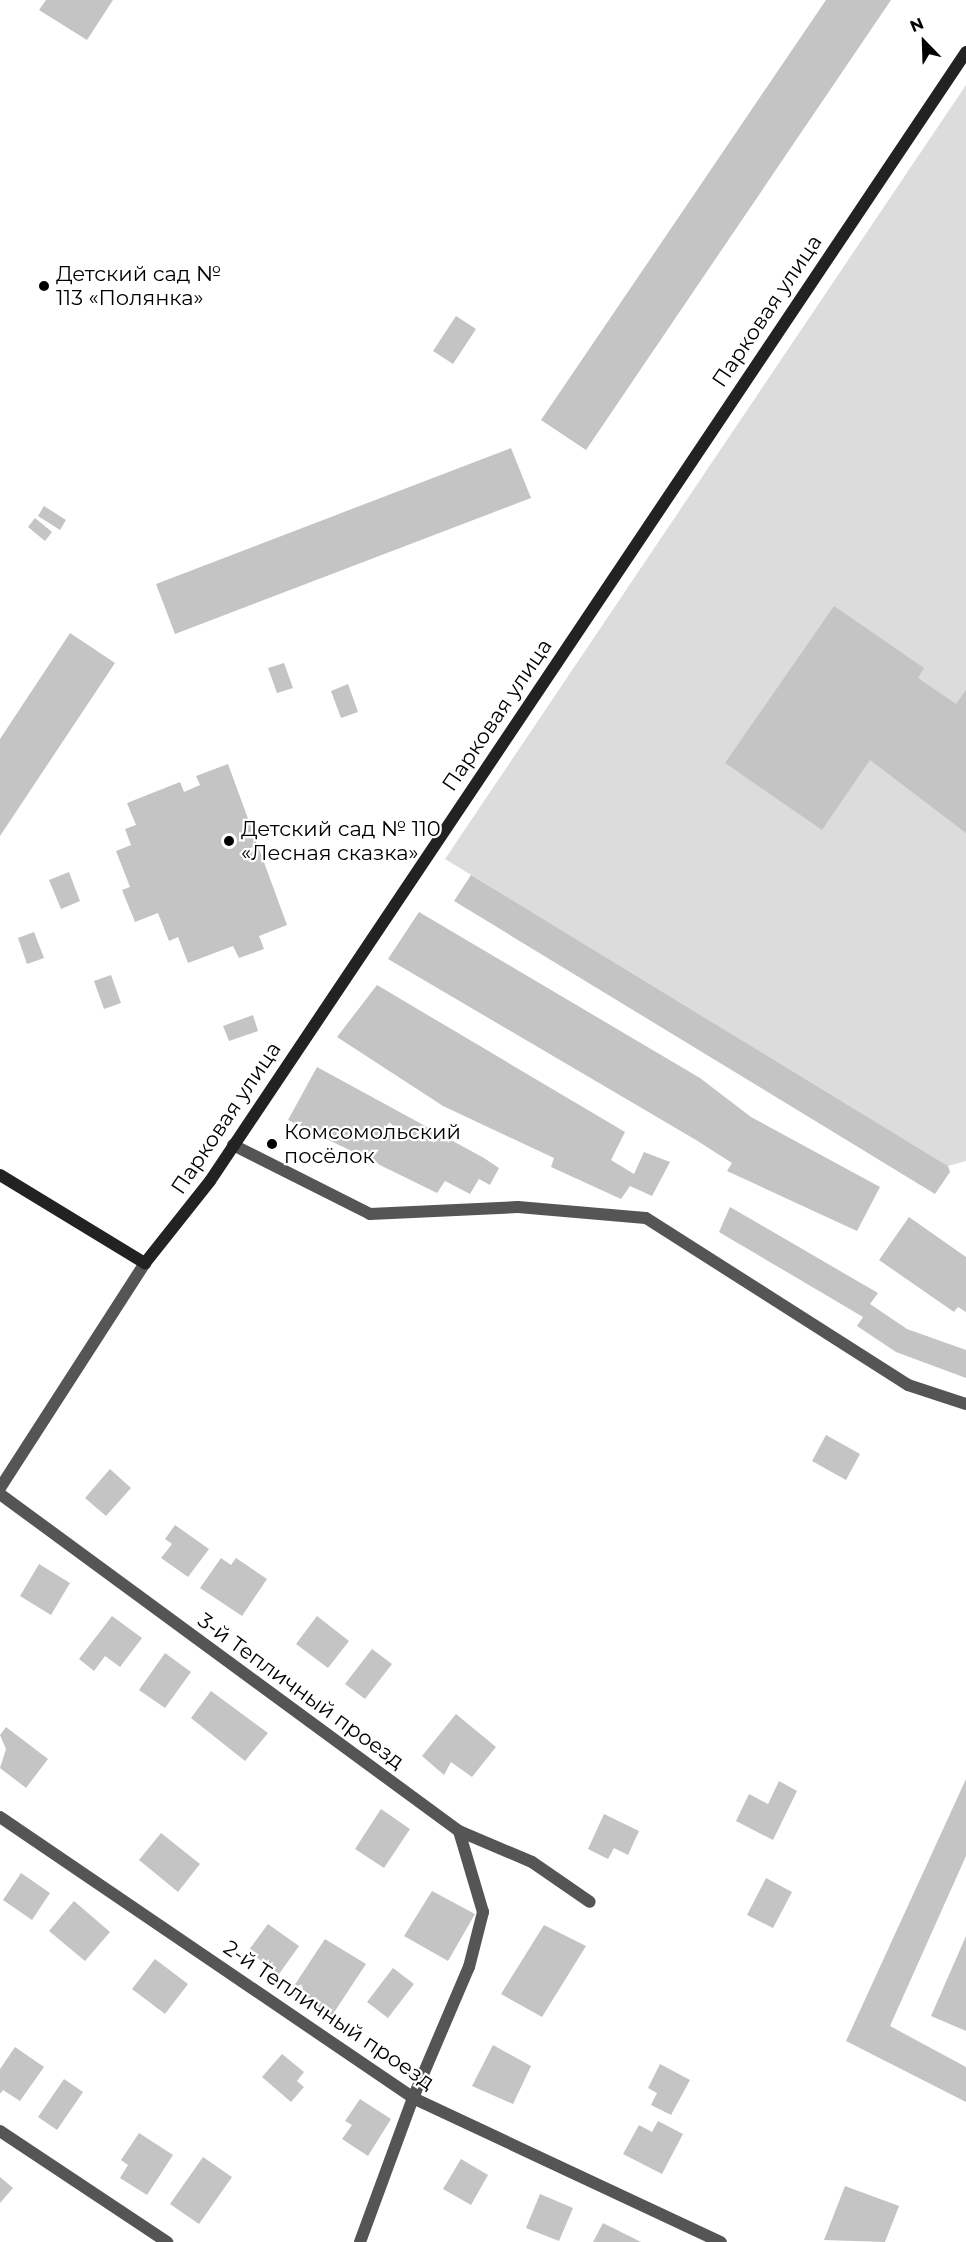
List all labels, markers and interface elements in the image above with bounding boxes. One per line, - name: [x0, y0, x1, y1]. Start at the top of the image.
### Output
- north arrow: [894, 12, 954, 72]
- text: N: [907, 14, 926, 36]
- street label: Парковая улица: [707, 230, 827, 392]
- place label: Детский сад № 113 «Полянка»: [56, 261, 221, 311]
- marker: Детский сад № 113 «Полянка»: [37, 279, 51, 293]
- street label: Парковая улица: [437, 634, 557, 796]
- place label: Детский сад № 110 «Лесная сказка»: [241, 816, 441, 866]
- marker: Детский сад № 110 «Лесная сказка»: [222, 834, 236, 848]
- street label: Парковая улица: [166, 1037, 286, 1199]
- place label: Комсомольский посёлок: [284, 1119, 461, 1169]
- marker: Комсомольский посёлок: [265, 1137, 279, 1151]
- street label: 3-й Тепличный проезд: [193, 1608, 409, 1774]
- street label: 2-й Тепличный проезд: [219, 1935, 439, 2095]

